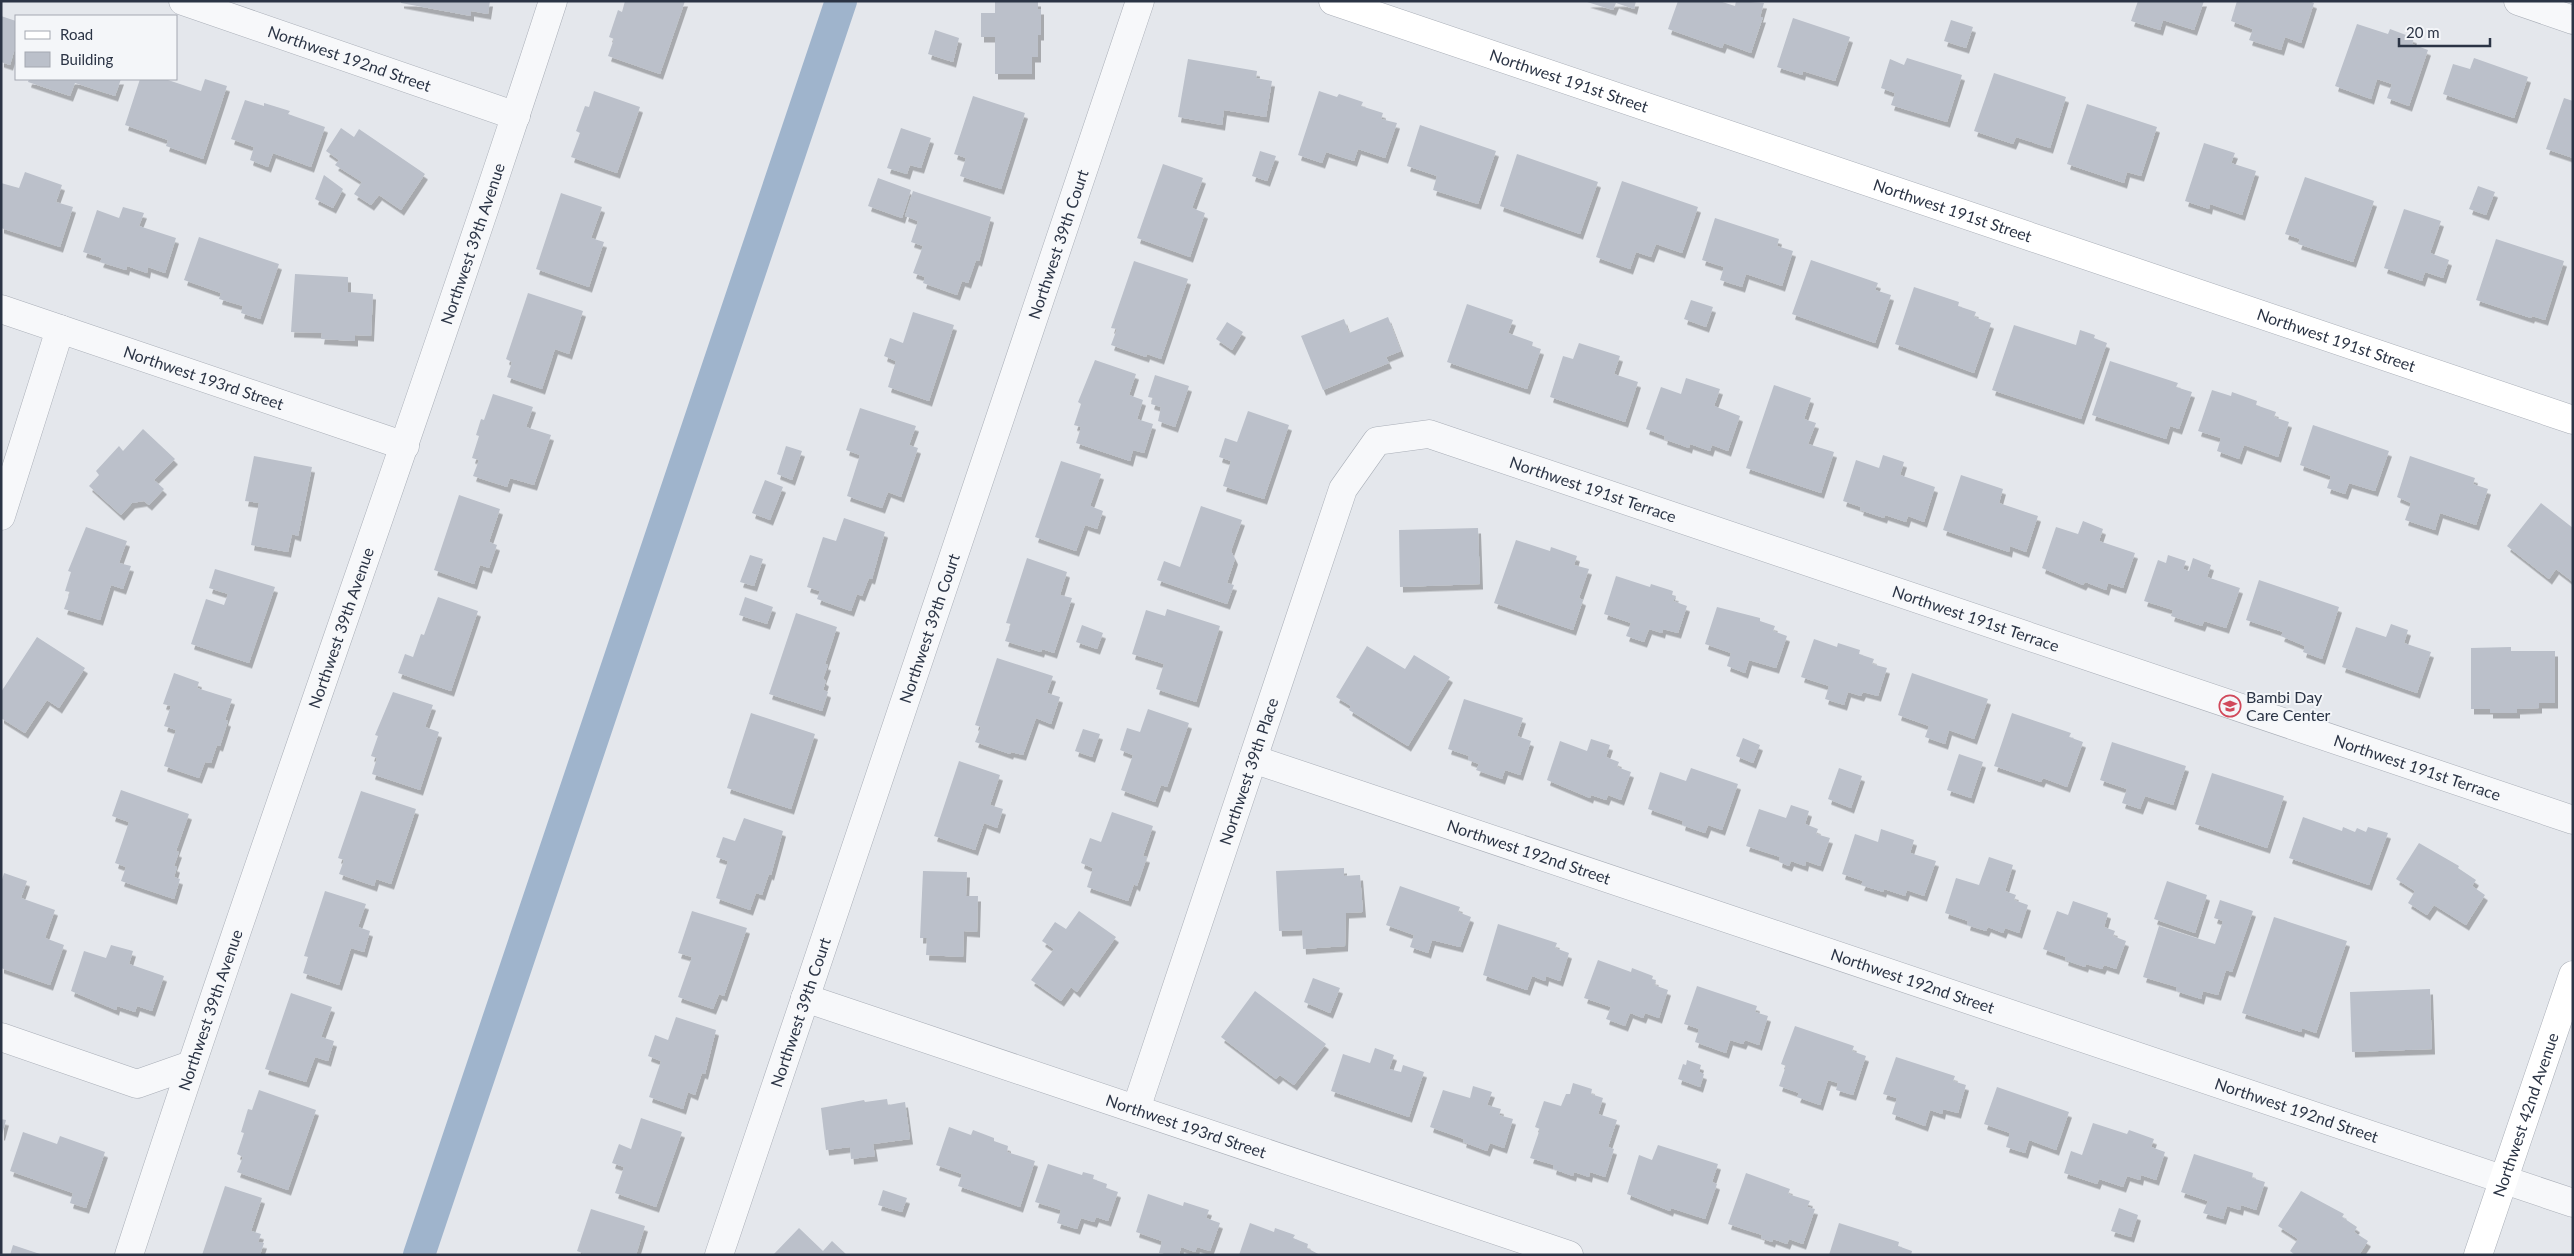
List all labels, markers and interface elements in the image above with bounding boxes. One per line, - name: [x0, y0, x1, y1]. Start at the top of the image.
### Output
- legend: [15, 15, 178, 80]
- scale bar: [2399, 15, 2490, 47]
- street label: Northwest 192nd Street: [265, 21, 434, 95]
- text: 20 m: [2406, 23, 2440, 41]
- text: Road: [60, 25, 93, 43]
- street label: Northwest 191st Street: [1487, 45, 1651, 116]
- text: Building: [60, 50, 113, 68]
- street label: Northwest 39th Avenue: [436, 160, 508, 327]
- street label: Northwest 39th Court: [1024, 167, 1092, 322]
- street label: Northwest 191st Street: [1871, 174, 2035, 246]
- street label: Northwest 191st Street: [2255, 304, 2418, 375]
- street label: Northwest 193rd Street: [121, 341, 287, 413]
- street label: Northwest 191st Terrace: [1507, 452, 1679, 526]
- street label: Northwest 39th Avenue: [304, 545, 377, 711]
- street label: Northwest 39th Court: [895, 551, 963, 706]
- street label: Northwest 191st Terrace: [1890, 581, 2062, 655]
- place label: Bambi Day Care Center: [2246, 687, 2331, 724]
- school or university icon: Bambi Day Care Center: [2218, 694, 2242, 718]
- street label: Northwest 39th Place: [1215, 695, 1282, 847]
- street label: Northwest 191st Terrace: [2332, 730, 2503, 804]
- street label: Northwest 192nd Street: [1445, 815, 1613, 888]
- street label: Northwest 39th Avenue: [174, 927, 246, 1093]
- street label: Northwest 39th Court: [766, 935, 834, 1089]
- street label: Northwest 192nd Street: [1829, 944, 1997, 1017]
- street label: Northwest 42nd Avenue: [2488, 1030, 2562, 1199]
- street label: Northwest 192nd Street: [2213, 1073, 2381, 1146]
- street label: Northwest 193rd Street: [1104, 1090, 1269, 1162]

